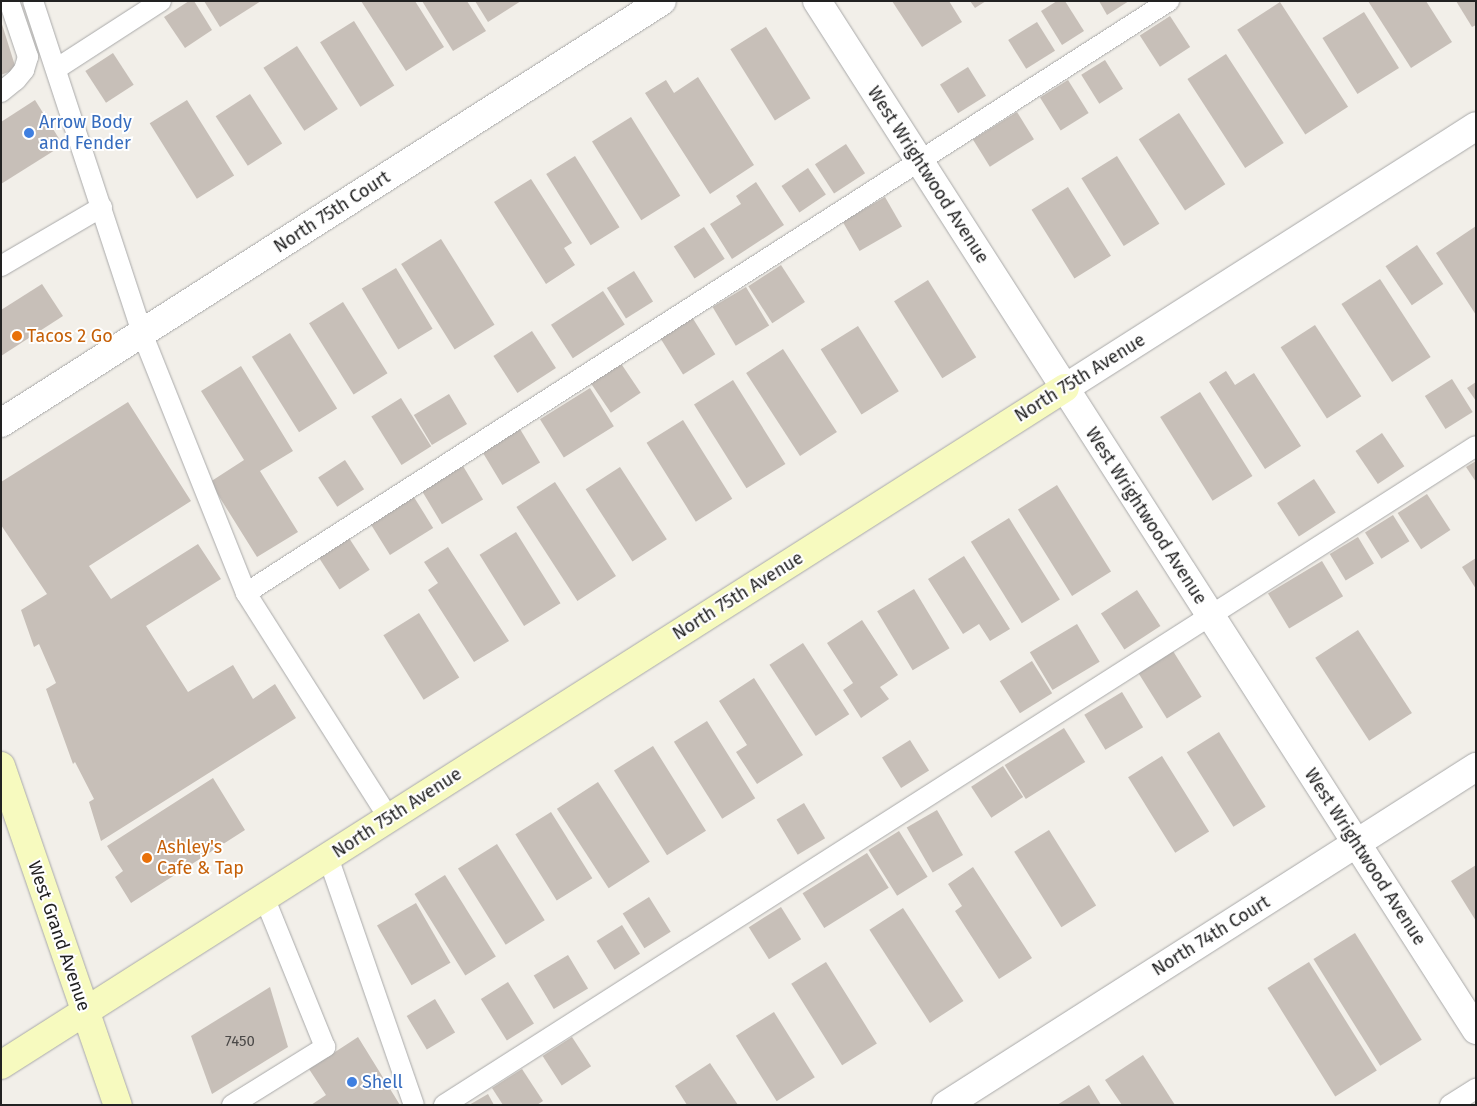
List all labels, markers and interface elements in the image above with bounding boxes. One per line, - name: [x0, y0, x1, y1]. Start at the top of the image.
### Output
- street label: West Wrightwood Avenue: [863, 82, 993, 268]
- place label: Arrow Body and Fender: [39, 112, 132, 154]
- marker: Arrow Body and Fender: [23, 127, 35, 139]
- street label: North 75th Court: [270, 166, 394, 258]
- place label: Tacos 2 Go: [27, 325, 113, 347]
- street label: North 75th Avenue: [1011, 329, 1149, 427]
- marker: Tacos 2 Go: [11, 330, 23, 342]
- street label: West Wrightwood Avenue: [1081, 423, 1211, 609]
- street label: North 75th Avenue: [669, 547, 807, 645]
- street label: North 75th Avenue: [328, 763, 466, 863]
- street label: West Wrightwood Avenue: [1300, 764, 1430, 950]
- place label: Ashley's Cafe & Tap: [157, 837, 244, 880]
- marker: Ashley's Cafe & Tap: [141, 852, 153, 864]
- street label: West Grand Avenue: [23, 858, 95, 1014]
- street label: North 74th Court: [1148, 891, 1274, 981]
- house number: 7450: [225, 1033, 255, 1051]
- place label: Shell: [362, 1071, 403, 1093]
- marker: Shell: [346, 1076, 358, 1088]

